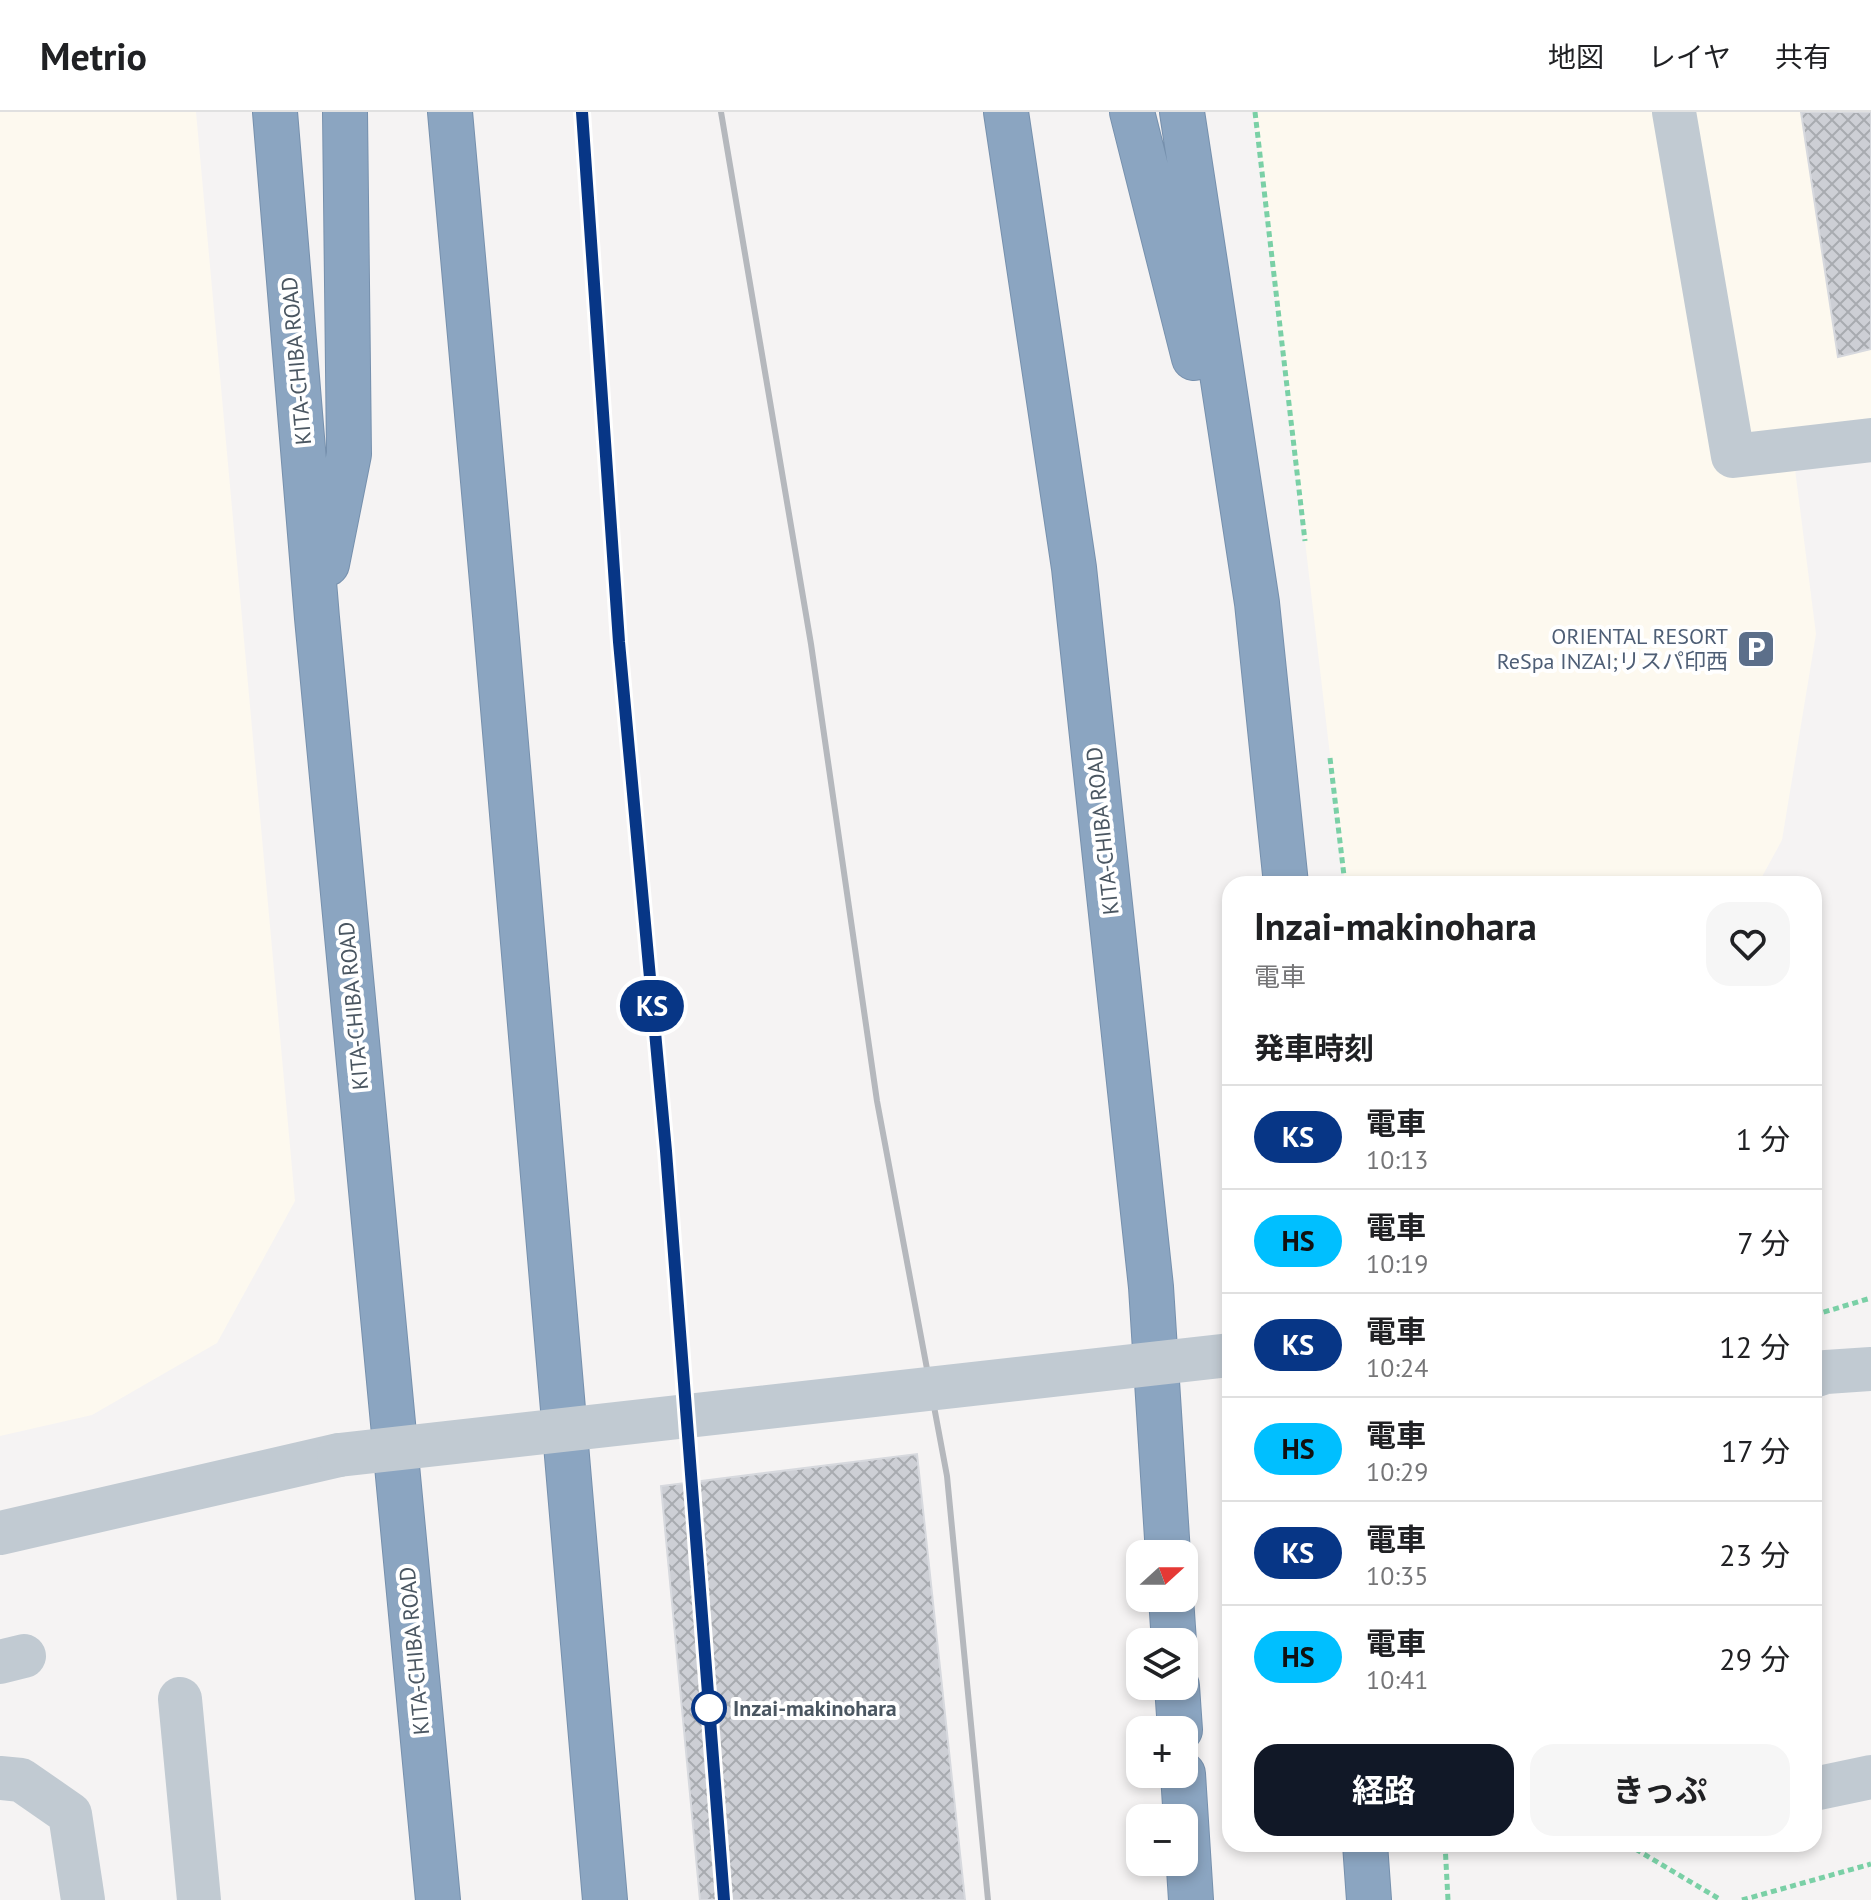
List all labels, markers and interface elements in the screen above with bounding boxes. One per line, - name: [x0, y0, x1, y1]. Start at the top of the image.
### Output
- text: Metrio: [40, 31, 147, 80]
- text: 地図: [1548, 38, 1604, 75]
- text: レイヤ: [1648, 38, 1731, 75]
- text: 共有: [1775, 38, 1831, 75]
- street label: KITA-CHIBA ROAD: [275, 276, 317, 446]
- place label: ORIENTAL RESORT ReSpa INZAI;リスパ印西: [1497, 622, 1728, 675]
- parking icon: ORIENTAL RESORT ReSpa INZAI;リスパ印西: [1735, 628, 1777, 670]
- street label: KITA-CHIBA ROAD: [1079, 746, 1125, 916]
- text: Inzai-makinohara: [1254, 901, 1537, 950]
- button: heart: [1706, 902, 1790, 986]
- street label: KITA-CHIBA ROAD: [332, 921, 374, 1091]
- text: 電車: [1254, 960, 1306, 993]
- line badge: KS: [616, 980, 688, 1032]
- text: KS: [636, 987, 668, 1024]
- text: 発車時刻: [1254, 1028, 1374, 1067]
- text: 電車: [1366, 1103, 1426, 1142]
- text: KS: [1282, 1118, 1314, 1155]
- text: 1 分: [1736, 1119, 1790, 1158]
- text: 10:13: [1366, 1143, 1428, 1176]
- text: 電車: [1366, 1207, 1426, 1246]
- text: HS: [1281, 1222, 1315, 1259]
- text: 7 分: [1737, 1223, 1790, 1262]
- text: 10:19: [1366, 1247, 1428, 1280]
- text: 電車: [1366, 1311, 1426, 1350]
- text: KS: [1282, 1326, 1314, 1363]
- text: 12 分: [1719, 1327, 1790, 1366]
- text: 10:24: [1366, 1351, 1428, 1384]
- text: 電車: [1366, 1415, 1426, 1454]
- text: HS: [1281, 1430, 1315, 1467]
- text: 17 分: [1721, 1431, 1790, 1470]
- text: 10:29: [1366, 1455, 1428, 1488]
- text: 電車: [1366, 1519, 1426, 1558]
- text: KS: [1282, 1534, 1314, 1571]
- text: 23 分: [1719, 1535, 1790, 1574]
- north arrow: [1126, 1540, 1198, 1612]
- map controls: [1126, 1540, 1198, 1876]
- text: 10:35: [1366, 1559, 1428, 1592]
- street label: KITA-CHIBA ROAD: [393, 1566, 435, 1736]
- text: 電車: [1366, 1623, 1426, 1662]
- button: layers: [1126, 1628, 1198, 1700]
- text: HS: [1281, 1638, 1315, 1675]
- text: 29 分: [1719, 1639, 1790, 1678]
- text: 10:41: [1366, 1663, 1428, 1696]
- marker: Inzai-makinohara: [692, 1691, 726, 1725]
- place label: Inzai-makinohara: [733, 1694, 897, 1722]
- button: +: [1126, 1716, 1198, 1788]
- button: 経路: [1254, 1744, 1514, 1836]
- button: きっぷ: [1530, 1744, 1790, 1836]
- button: −: [1126, 1804, 1198, 1876]

